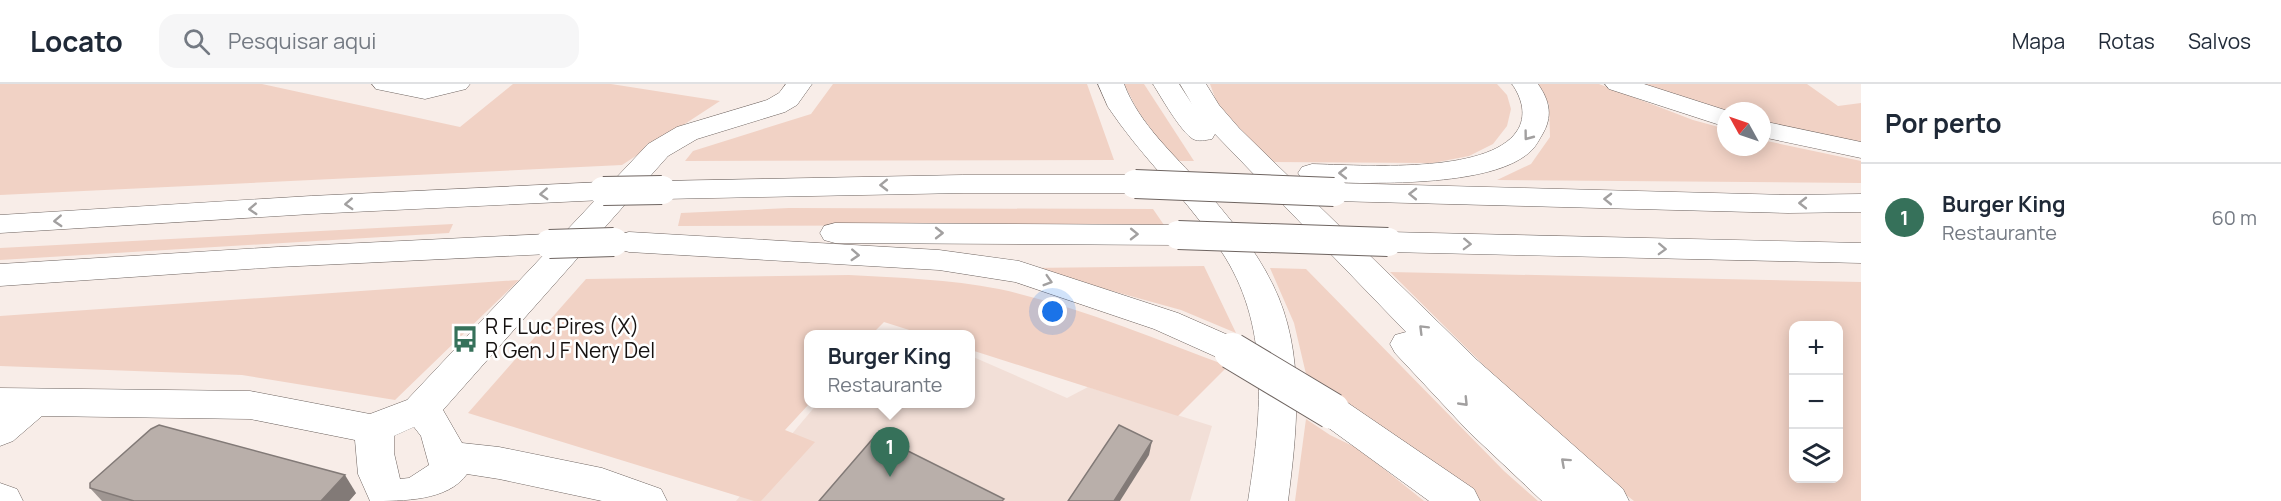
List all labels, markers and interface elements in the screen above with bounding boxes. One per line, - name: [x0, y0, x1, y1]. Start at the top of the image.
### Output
- search box: [159, 14, 579, 68]
- text: Locato: [30, 22, 123, 60]
- icon: search: [180, 25, 213, 58]
- text: Pesquisar aqui: [228, 26, 376, 56]
- text: Mapa: [2012, 27, 2065, 55]
- text: Rotas: [2098, 27, 2155, 55]
- text: Salvos: [2188, 27, 2251, 55]
- north arrow: [1717, 102, 1771, 156]
- text: Por perto: [1885, 105, 2002, 141]
- one-way arrow: [1524, 130, 1535, 141]
- one-way arrow: [1338, 167, 1347, 179]
- one-way arrow: [879, 179, 888, 192]
- one-way arrow: [540, 188, 549, 201]
- one-way arrow: [1408, 188, 1417, 201]
- text: Burger King: [1942, 189, 2066, 219]
- one-way arrow: [1603, 193, 1612, 205]
- one-way arrow: [345, 197, 354, 210]
- one-way arrow: [1798, 197, 1807, 210]
- one-way arrow: [248, 202, 257, 215]
- text: 1: [1900, 204, 1909, 231]
- text: 60 m: [2211, 204, 2257, 231]
- one-way arrow: [54, 214, 63, 227]
- text: Restaurante: [1942, 219, 2057, 246]
- one-way arrow: [935, 227, 944, 239]
- one-way arrow: [1130, 228, 1139, 241]
- one-way arrow: [1463, 237, 1472, 250]
- one-way arrow: [1657, 243, 1666, 255]
- one-way arrow: [851, 248, 860, 261]
- one-way arrow: [1042, 274, 1053, 286]
- your location: [1038, 297, 1067, 326]
- place label: R F Luc Pires (X) R Gen J F Nery Del: [485, 312, 655, 364]
- map controls: [1789, 321, 1843, 483]
- button: +: [1789, 321, 1843, 375]
- bus stop icon: R F Luc Pires (X) R Gen J F Nery Del: [450, 324, 480, 354]
- one-way arrow: [1420, 325, 1431, 336]
- popup: [804, 330, 975, 408]
- text: Burger King: [828, 341, 951, 371]
- text: Restaurante: [828, 371, 943, 398]
- button: −: [1789, 375, 1843, 429]
- one-way arrow: [1456, 395, 1467, 406]
- pin: 1: [870, 428, 910, 477]
- button: layers: [1789, 429, 1843, 483]
- one-way arrow: [1561, 458, 1572, 469]

